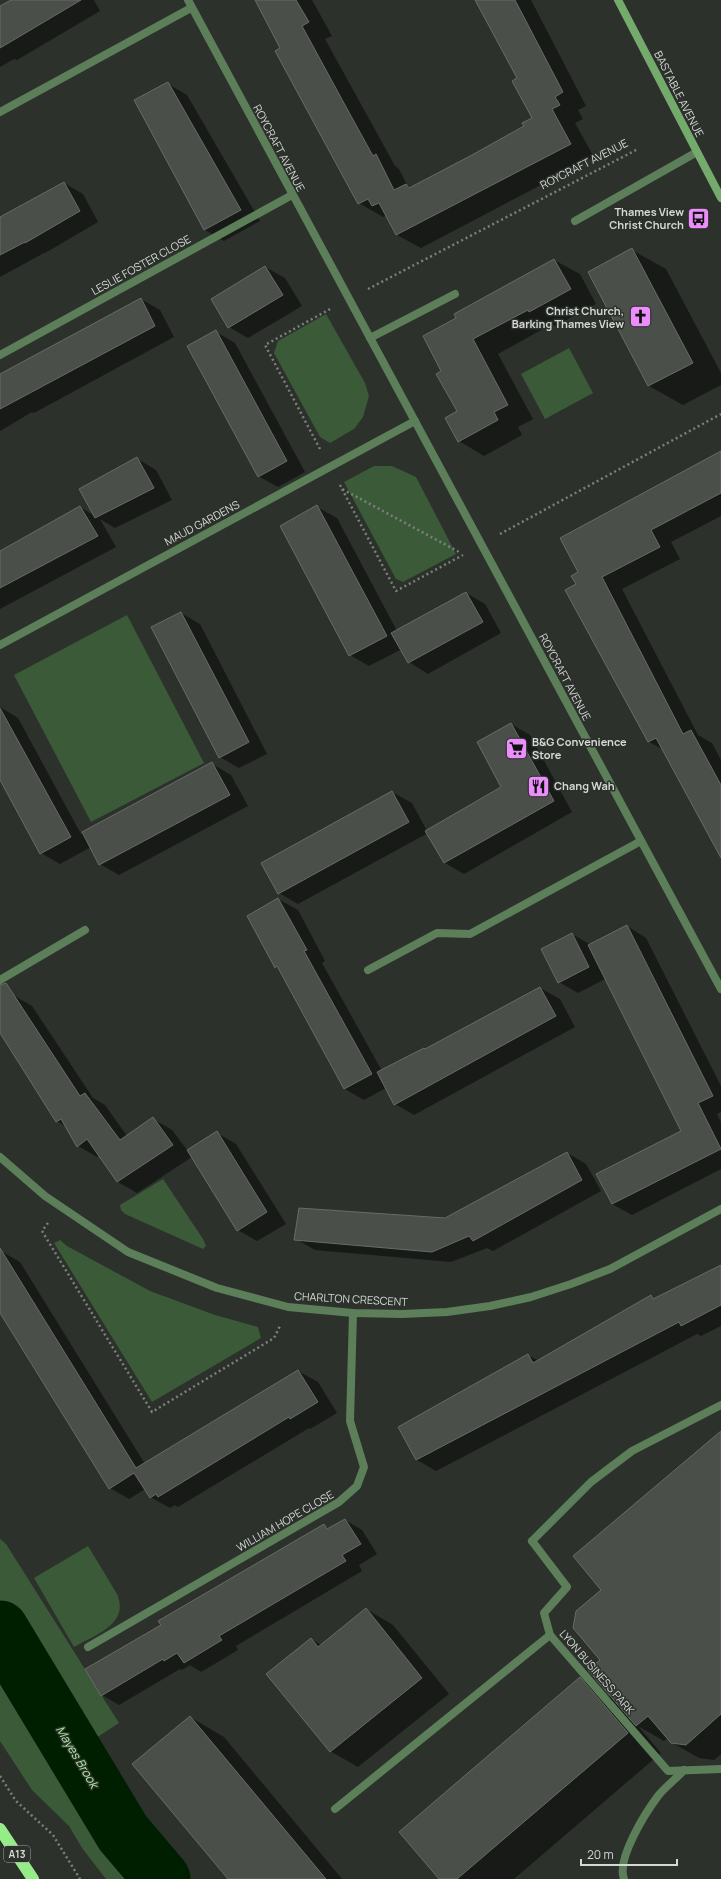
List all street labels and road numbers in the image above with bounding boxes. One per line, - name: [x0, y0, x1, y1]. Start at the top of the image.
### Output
- street label: BASTABLE AVENUE: [651, 48, 708, 140]
- street label: ROYCRAFT AVENUE: [250, 102, 309, 194]
- street label: ROYCRAFT AVENUE: [537, 135, 630, 192]
- street label: LESLIE FOSTER CLOSE: [88, 231, 193, 298]
- street label: MAUD GARDENS: [162, 496, 242, 549]
- street label: ROYCRAFT AVENUE: [536, 631, 595, 723]
- street label: CHARLTON CRESCENT: [294, 1288, 409, 1309]
- street label: WILLIAM HOPE CLOSE: [233, 1487, 336, 1555]
- street label: LYON BUSINESS PARK: [557, 1626, 639, 1717]
- road number: A13: [4, 1846, 30, 1862]

